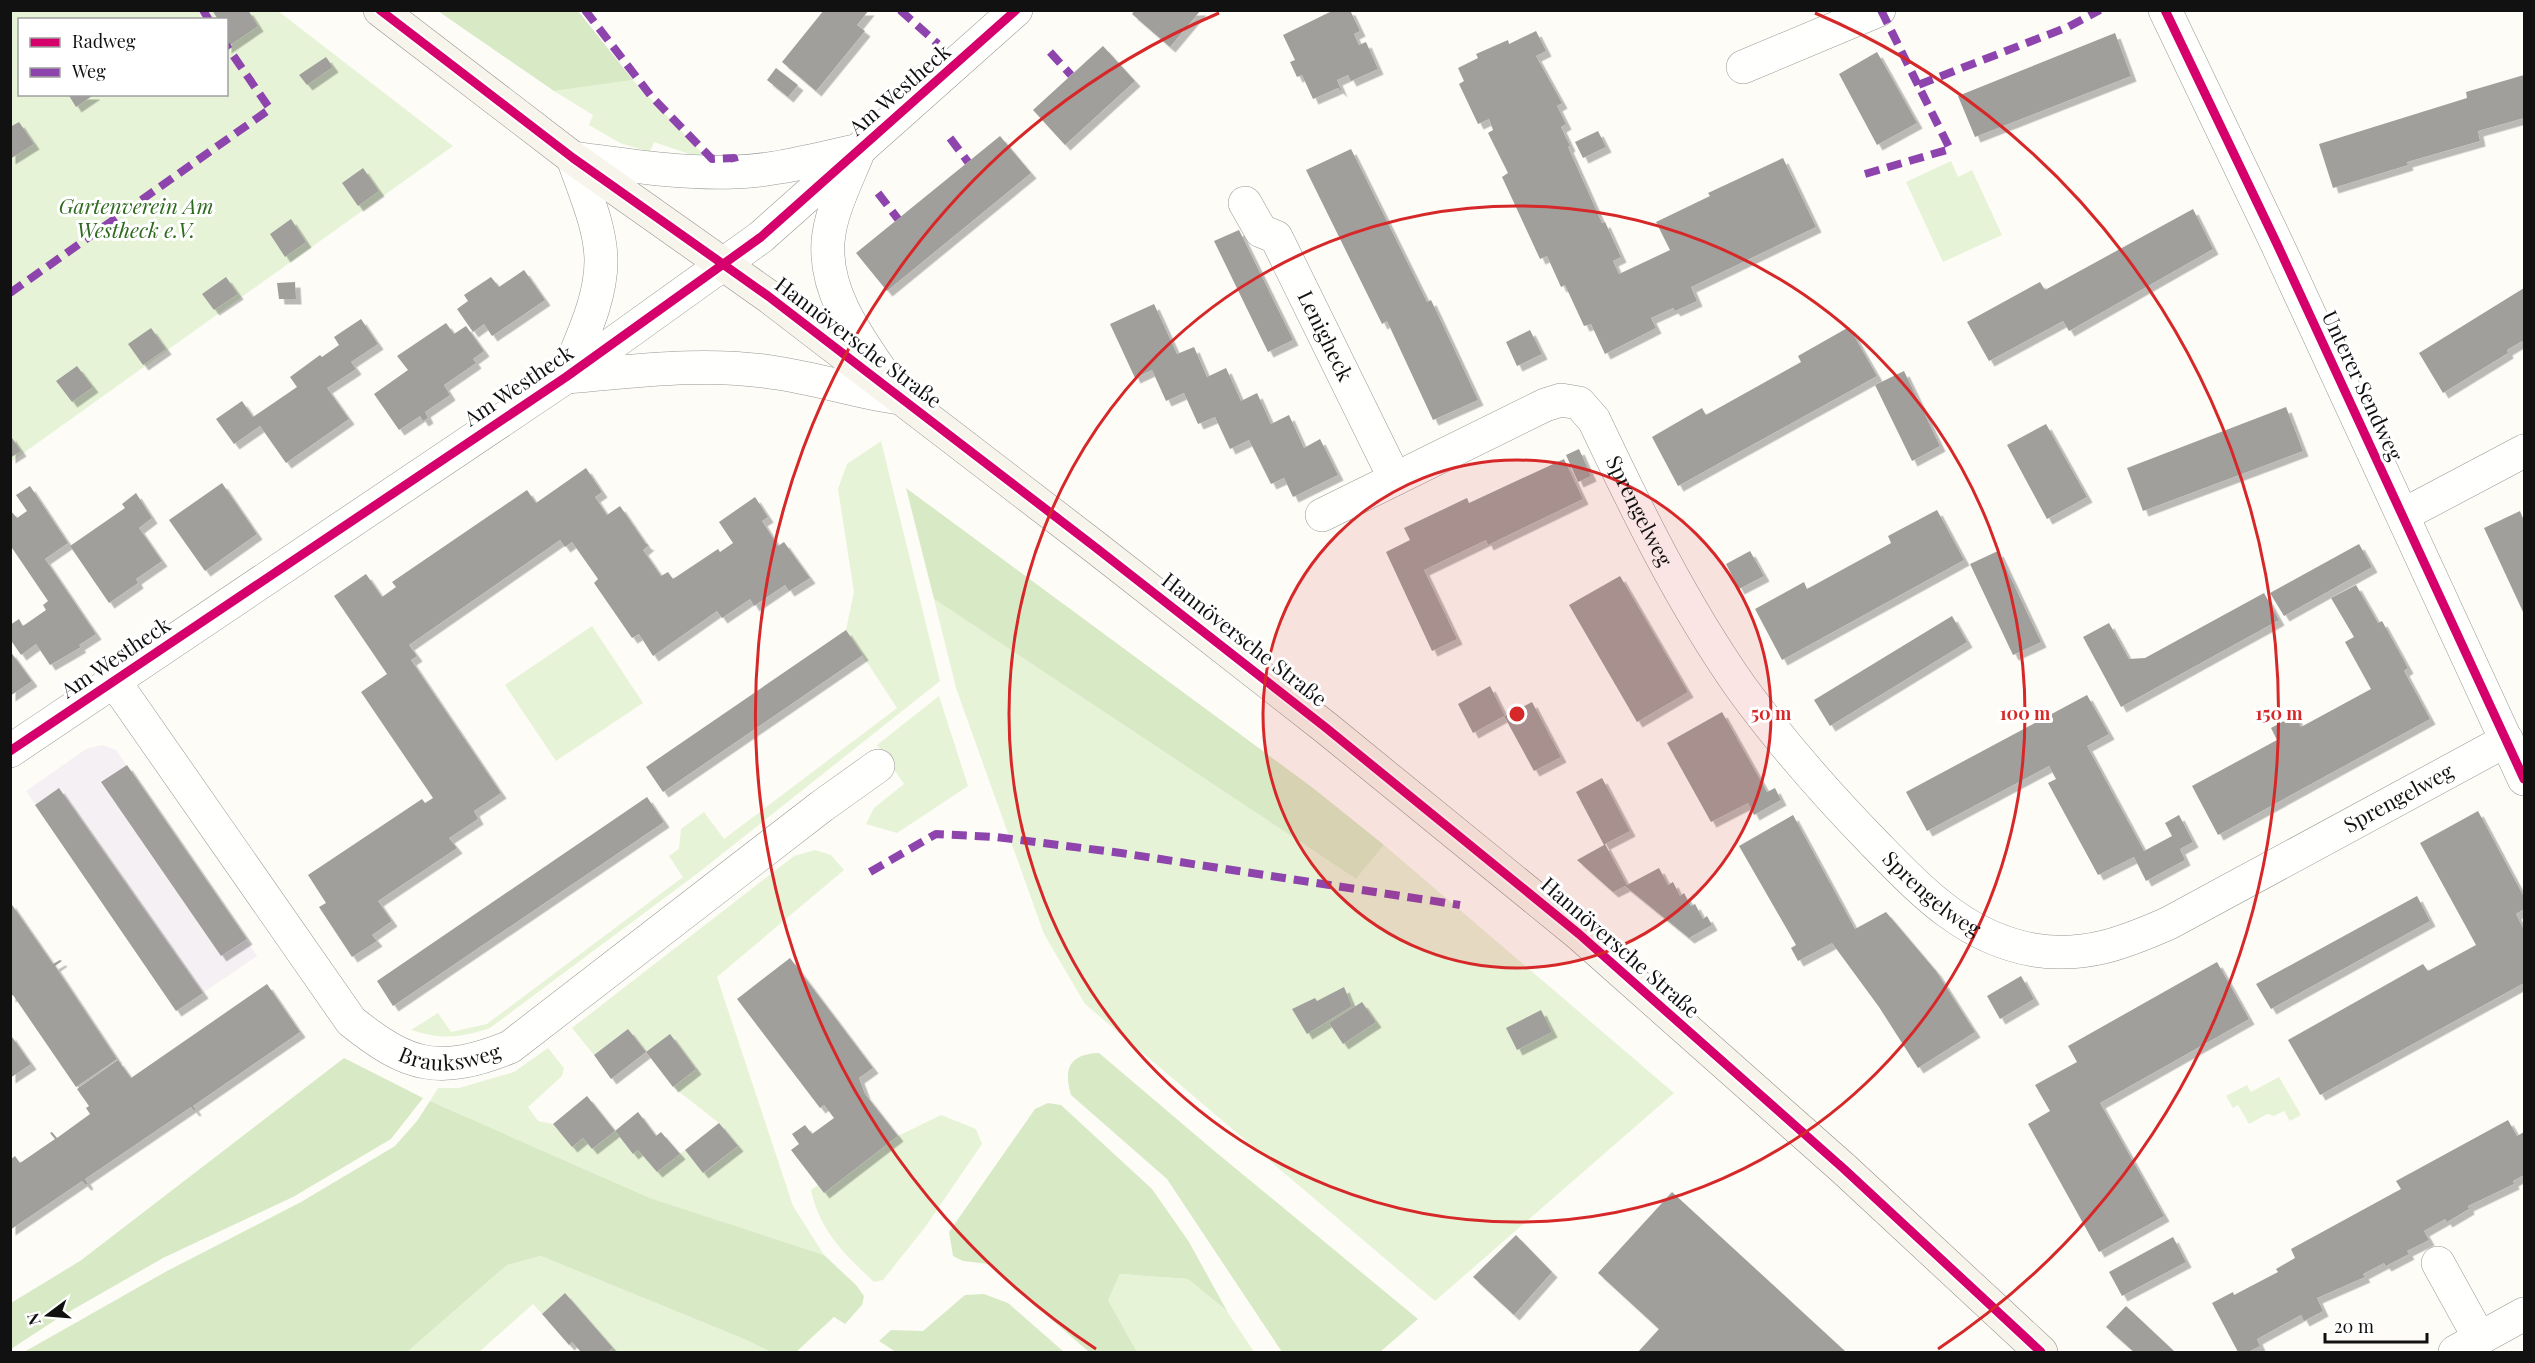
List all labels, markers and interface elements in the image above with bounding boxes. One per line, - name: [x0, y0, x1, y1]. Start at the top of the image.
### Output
- legend: [18, 18, 228, 96]
- text: Radweg: [72, 29, 136, 53]
- street label: Am Westheck: [841, 36, 956, 141]
- text: Weg: [71, 59, 106, 83]
- park label: Gartenverein Am Westheck e.V.: [59, 191, 213, 243]
- street label: Hannöversche Straße: [770, 269, 948, 413]
- street label: Lenigheck: [1293, 285, 1361, 386]
- street label: Unterer Sendweg: [2317, 306, 2411, 465]
- street label: Am Westheck: [457, 337, 578, 432]
- street label: Sprengelweg: [1601, 450, 1680, 571]
- street label: Hannöversche Straße: [1157, 565, 1333, 712]
- street label: Am Westheck: [54, 609, 175, 704]
- text: 50 m: [1751, 701, 1792, 725]
- text: 100 m: [2000, 701, 2051, 725]
- text: 150 m: [2255, 701, 2303, 725]
- centre of rings: [1507, 704, 1527, 724]
- street label: Sprengelweg: [2338, 756, 2458, 838]
- street label: Sprengelweg: [1877, 844, 1987, 942]
- street label: Hannöversche Straße: [1536, 870, 1707, 1023]
- street label: Brauksweg: [395, 1036, 504, 1076]
- north arrow: [18, 1285, 78, 1345]
- scale bar: [2325, 1306, 2427, 1344]
- text: N: [21, 1310, 45, 1328]
- text: 20 m: [2334, 1314, 2374, 1338]

